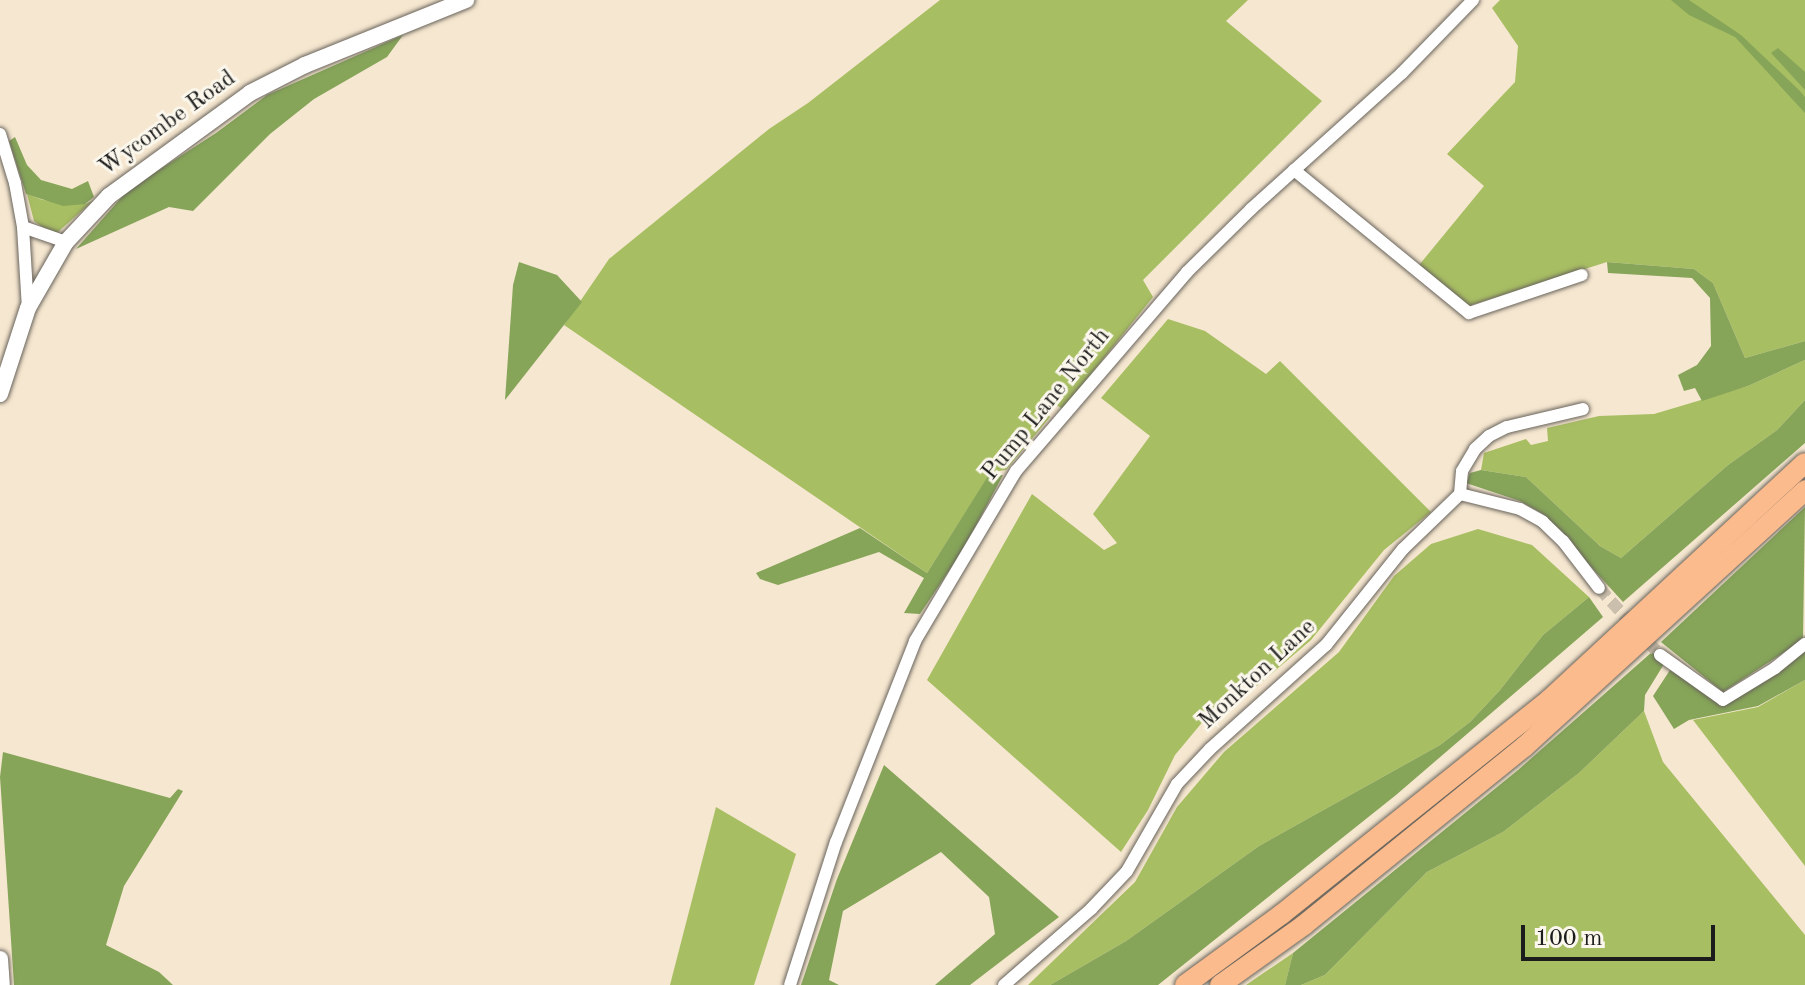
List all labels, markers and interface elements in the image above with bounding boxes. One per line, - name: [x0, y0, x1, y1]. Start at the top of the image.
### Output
- street label: Wycombe Road: [94, 65, 242, 183]
- street label: Pump Lane North: [977, 323, 1117, 487]
- street label: Monkton Lane: [1194, 614, 1322, 736]
- scale bar: [1525, 909, 1719, 959]
- text: 100 m: [1535, 927, 1603, 951]

